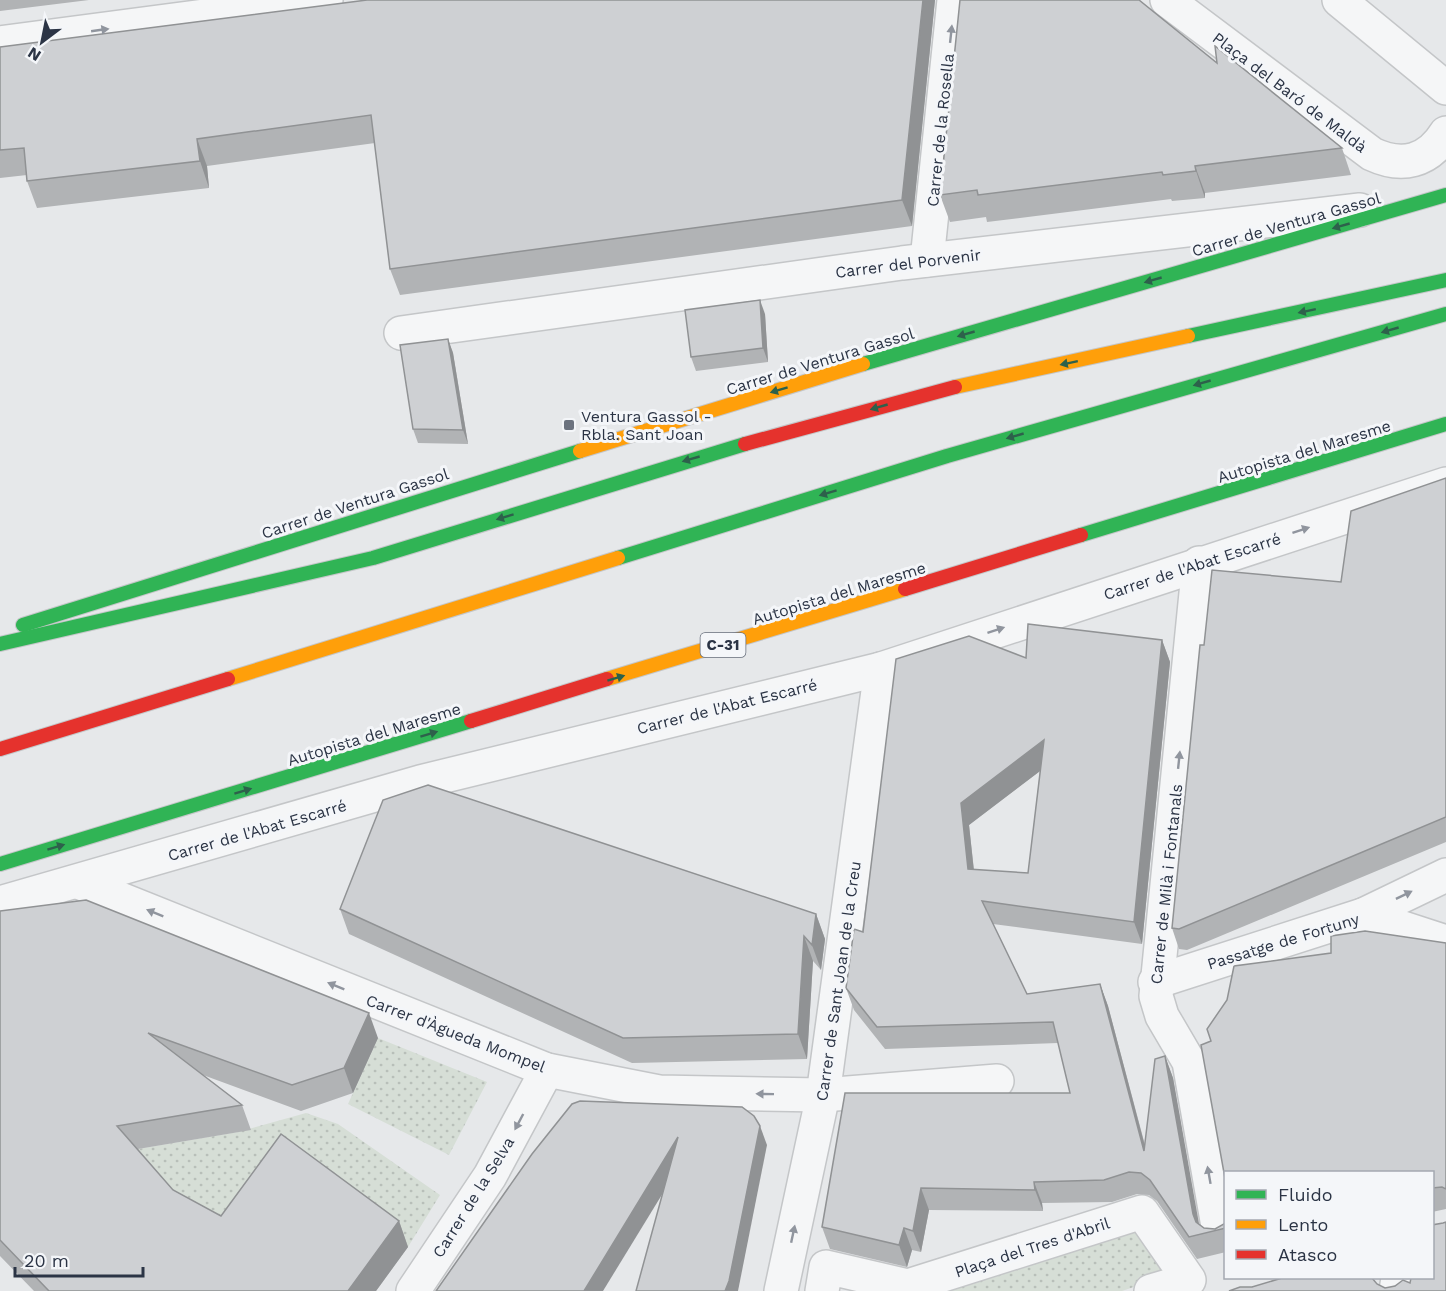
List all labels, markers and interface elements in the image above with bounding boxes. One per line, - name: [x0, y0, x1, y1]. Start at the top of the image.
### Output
- north arrow: [12, 12, 72, 72]
- one-way arrow: [90, 25, 109, 35]
- one-way arrow: [946, 25, 955, 44]
- street label: Plaça del Baró de Maldà: [1209, 28, 1371, 157]
- text: N: [24, 43, 44, 65]
- street label: Carrer de la Rosella: [923, 53, 958, 208]
- street label: Carrer de Ventura Gassol: [1190, 188, 1383, 261]
- one-way arrow: [1331, 222, 1349, 231]
- street label: Carrer del Porvenir: [834, 245, 982, 282]
- one-way arrow: [1144, 276, 1162, 285]
- one-way arrow: [1298, 306, 1316, 316]
- street label: Carrer de Ventura Gassol: [724, 324, 917, 399]
- one-way arrow: [1381, 326, 1399, 335]
- one-way arrow: [957, 330, 975, 339]
- one-way arrow: [1059, 358, 1078, 368]
- one-way arrow: [1193, 379, 1211, 388]
- one-way arrow: [770, 386, 788, 395]
- one-way arrow: [870, 402, 888, 412]
- place label: Ventura Gassol - Rbla. Sant Joan: [581, 407, 712, 444]
- street label: Autopista del Maresme: [1215, 416, 1393, 487]
- marker: Ventura Gassol - Rbla. Sant Joan: [562, 418, 576, 432]
- one-way arrow: [1005, 432, 1024, 442]
- one-way arrow: [682, 455, 700, 464]
- street label: Carrer de Ventura Gassol: [259, 464, 451, 543]
- one-way arrow: [819, 488, 837, 498]
- one-way arrow: [496, 513, 514, 522]
- one-way arrow: [1292, 525, 1310, 535]
- street label: Carrer de l'Abat Escarré: [1101, 529, 1283, 604]
- street label: Autopista del Maresme: [750, 558, 928, 629]
- one-way arrow: [987, 625, 1005, 635]
- road number: C-31: [700, 633, 746, 657]
- one-way arrow: [607, 673, 625, 682]
- street label: Carrer de l'Abat Escarré: [635, 675, 819, 738]
- street label: Autopista del Maresme: [285, 699, 463, 770]
- one-way arrow: [420, 729, 438, 738]
- one-way arrow: [1174, 750, 1184, 769]
- street label: Carrer de Milà i Fontanals: [1147, 783, 1186, 985]
- one-way arrow: [234, 786, 252, 795]
- street label: Carrer de l'Abat Escarré: [165, 796, 349, 865]
- one-way arrow: [47, 842, 65, 852]
- street label: Carrer de Sant Joan de la Creu: [812, 860, 865, 1102]
- one-way arrow: [1396, 890, 1413, 899]
- one-way arrow: [146, 908, 164, 918]
- street label: Passatge de Fortuny: [1205, 909, 1362, 974]
- one-way arrow: [327, 981, 345, 990]
- street label: Carrer d'Àgueda Mompel: [363, 990, 548, 1077]
- one-way arrow: [755, 1089, 774, 1099]
- one-way arrow: [514, 1113, 524, 1130]
- street label: Carrer de la Selva: [429, 1133, 518, 1261]
- one-way arrow: [1204, 1165, 1213, 1184]
- legend: [1224, 1171, 1434, 1279]
- text: Fluido: [1278, 1184, 1332, 1205]
- street label: Plaça del Tres d'Abril: [952, 1213, 1112, 1282]
- text: Lento: [1278, 1214, 1328, 1235]
- one-way arrow: [789, 1224, 798, 1243]
- scale bar: [15, 1240, 142, 1278]
- text: Atasco: [1278, 1244, 1337, 1265]
- text: 20 m: [24, 1250, 69, 1271]

